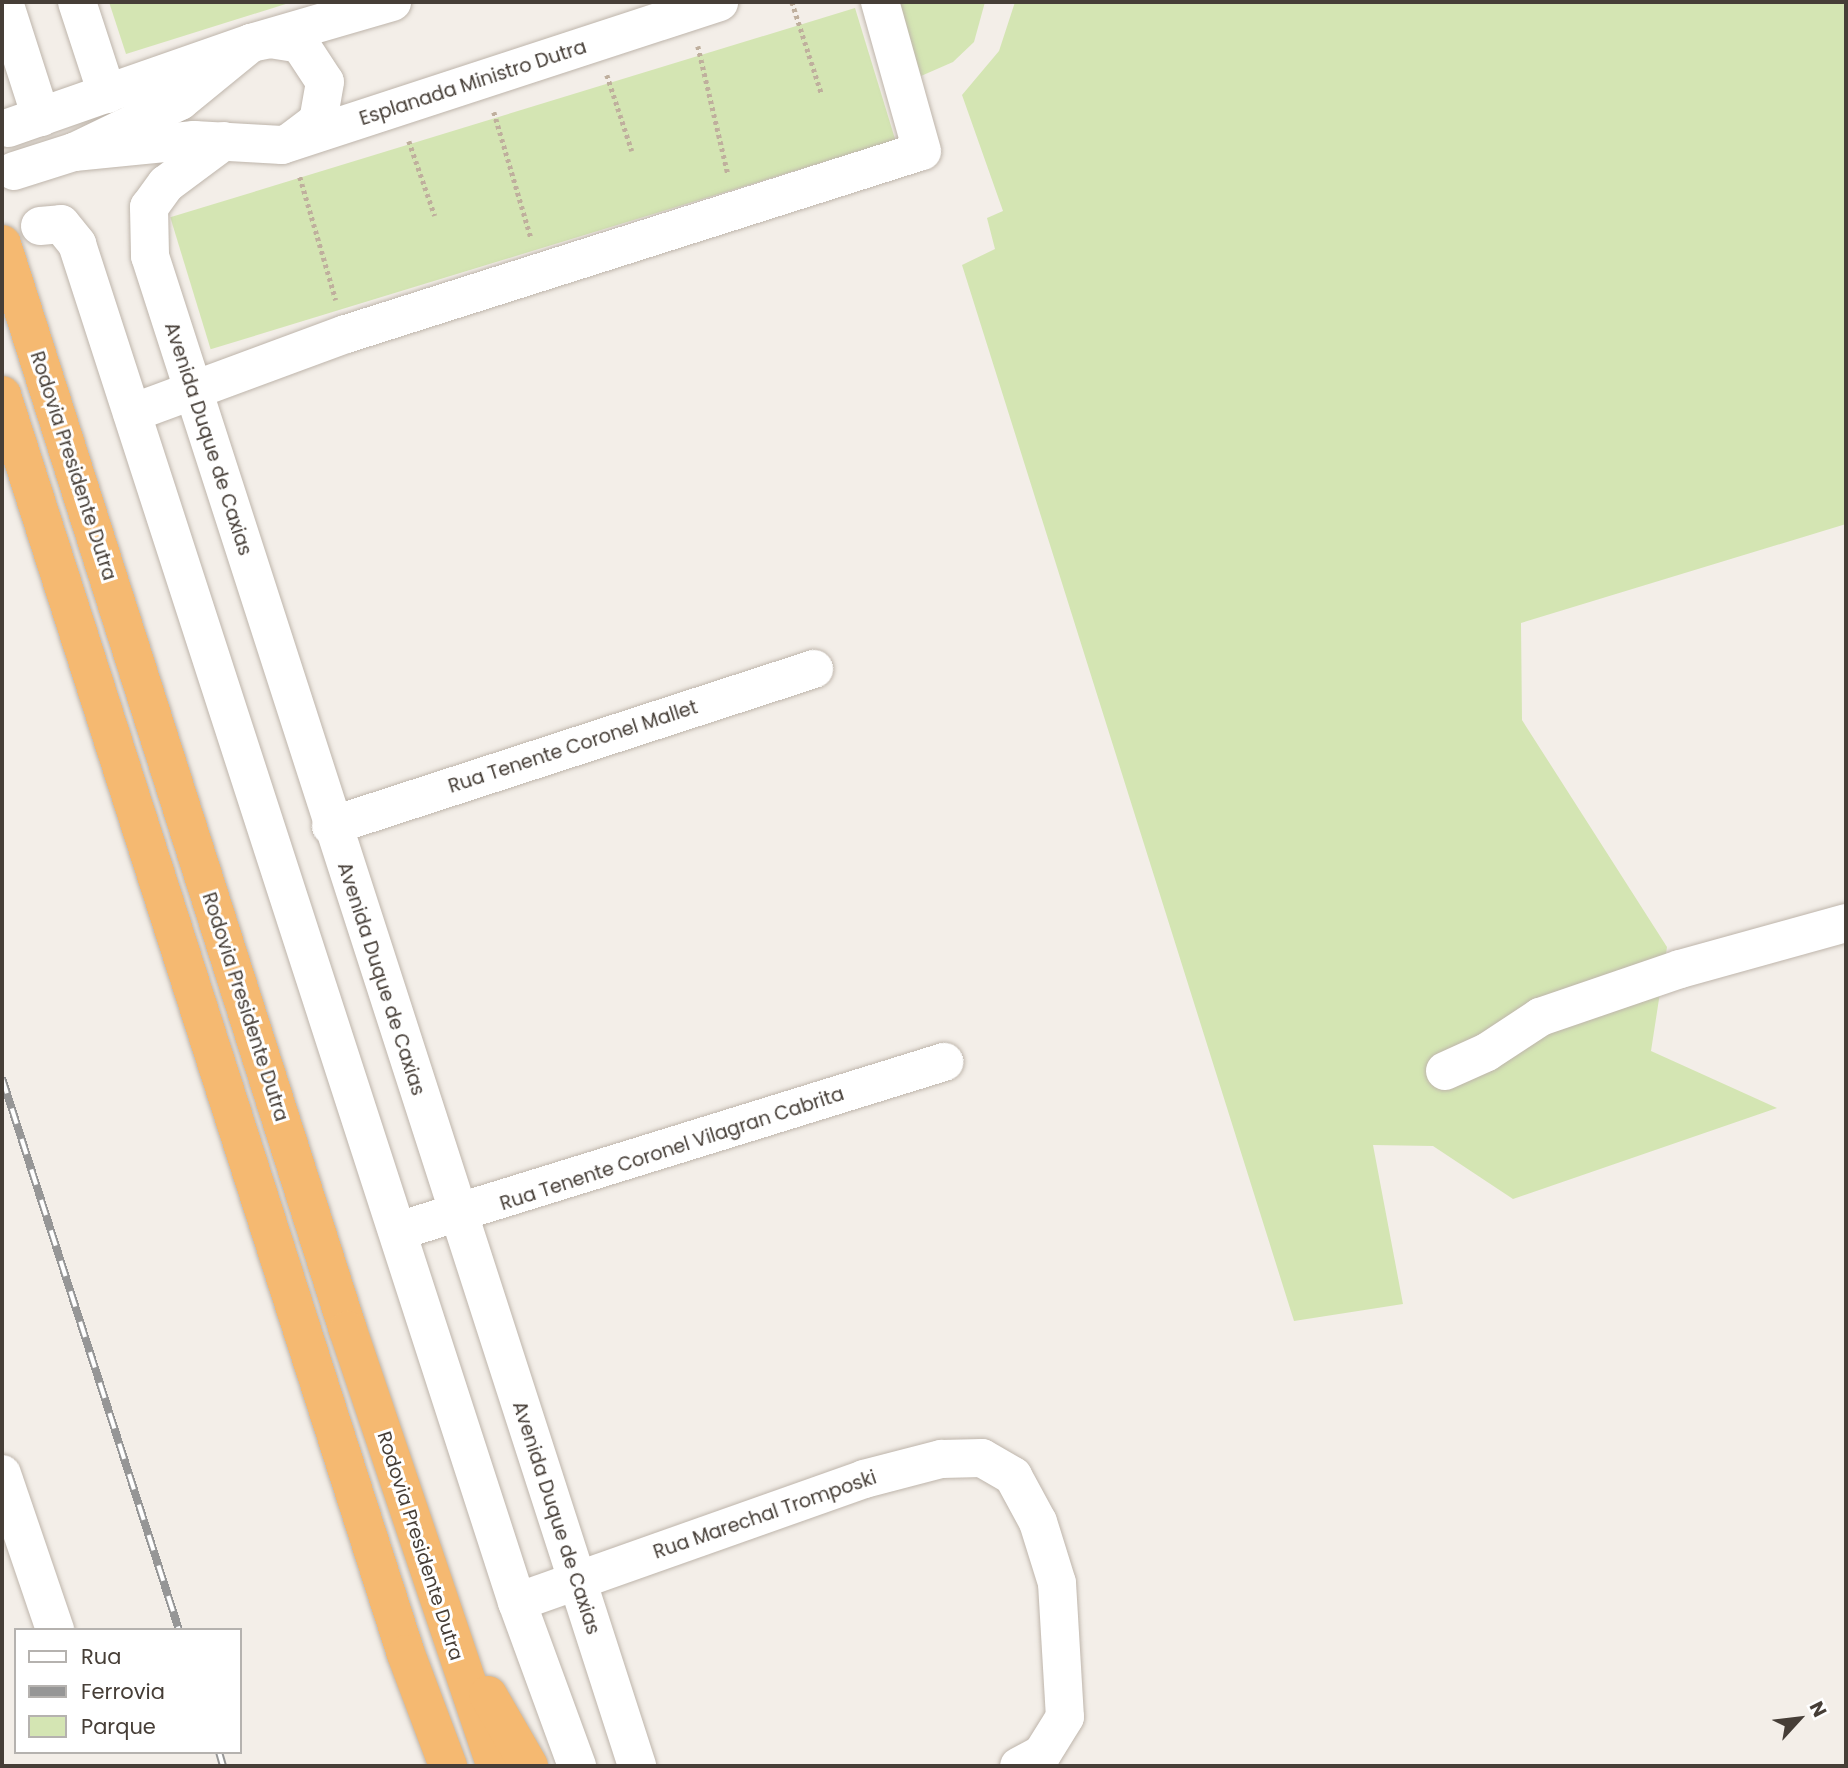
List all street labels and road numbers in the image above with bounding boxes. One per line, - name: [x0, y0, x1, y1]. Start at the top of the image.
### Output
- street label: Esplanada Ministro Dutra: [357, 36, 589, 130]
- street label: Avenida Duque de Caxias: [159, 319, 257, 559]
- street label: Rodovia Presidente Dutra: [25, 349, 121, 583]
- street label: Rua Tenente Coronel Mallet: [446, 696, 700, 798]
- street label: Avenida Duque de Caxias: [332, 859, 430, 1099]
- street label: Rodovia Presidente Dutra: [197, 890, 293, 1124]
- street label: Rua Tenente Coronel Vilagran Cabrita: [497, 1082, 847, 1216]
- street label: Avenida Duque de Caxias: [507, 1398, 605, 1638]
- street label: Rodovia Presidente Dutra: [372, 1429, 468, 1663]
- street label: Rua Marechal Tromposki: [650, 1466, 880, 1564]

